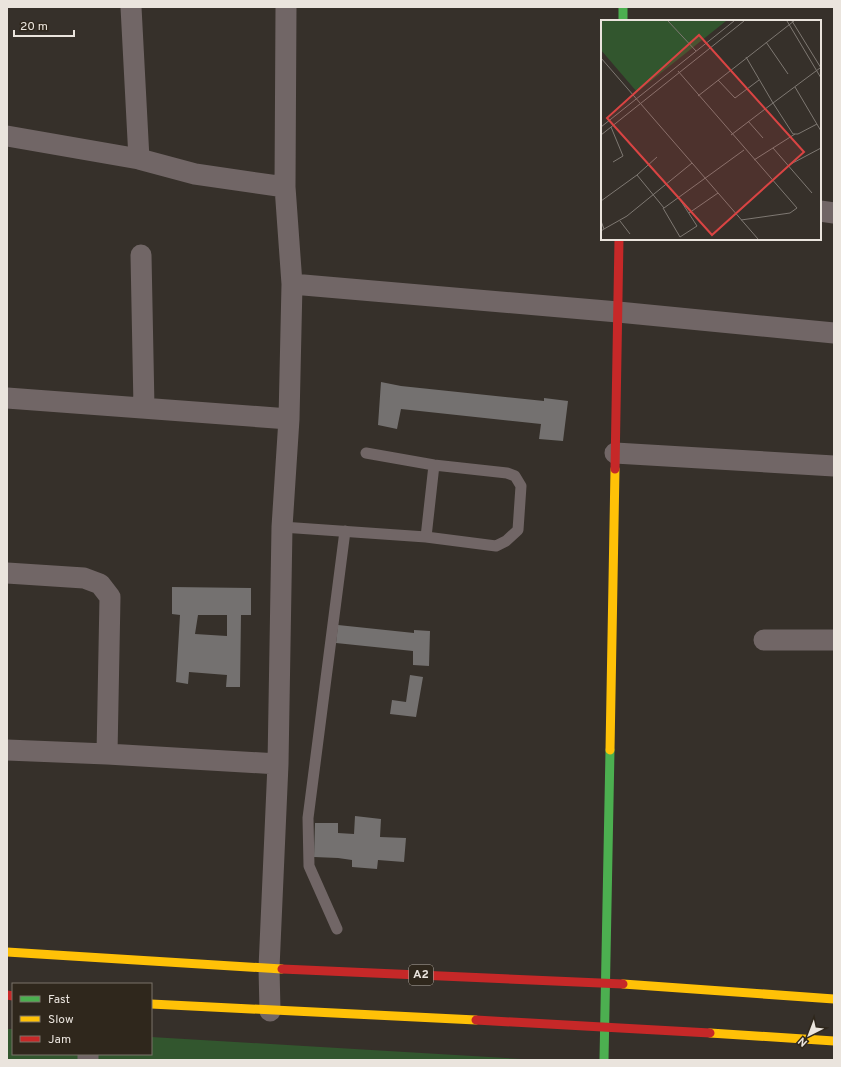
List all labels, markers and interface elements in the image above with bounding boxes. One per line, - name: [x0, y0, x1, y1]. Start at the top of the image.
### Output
- scale bar: [14, 12, 74, 38]
- text: 20 m: [20, 19, 48, 35]
- inset map: [601, 20, 821, 240]
- road number: A2: [409, 965, 433, 985]
- legend: [12, 983, 152, 1055]
- text: Fast: [48, 992, 70, 1008]
- text: Slow: [48, 1012, 74, 1028]
- north arrow: [789, 1015, 829, 1055]
- text: Jam: [48, 1032, 71, 1048]
- text: N: [795, 1034, 811, 1050]

